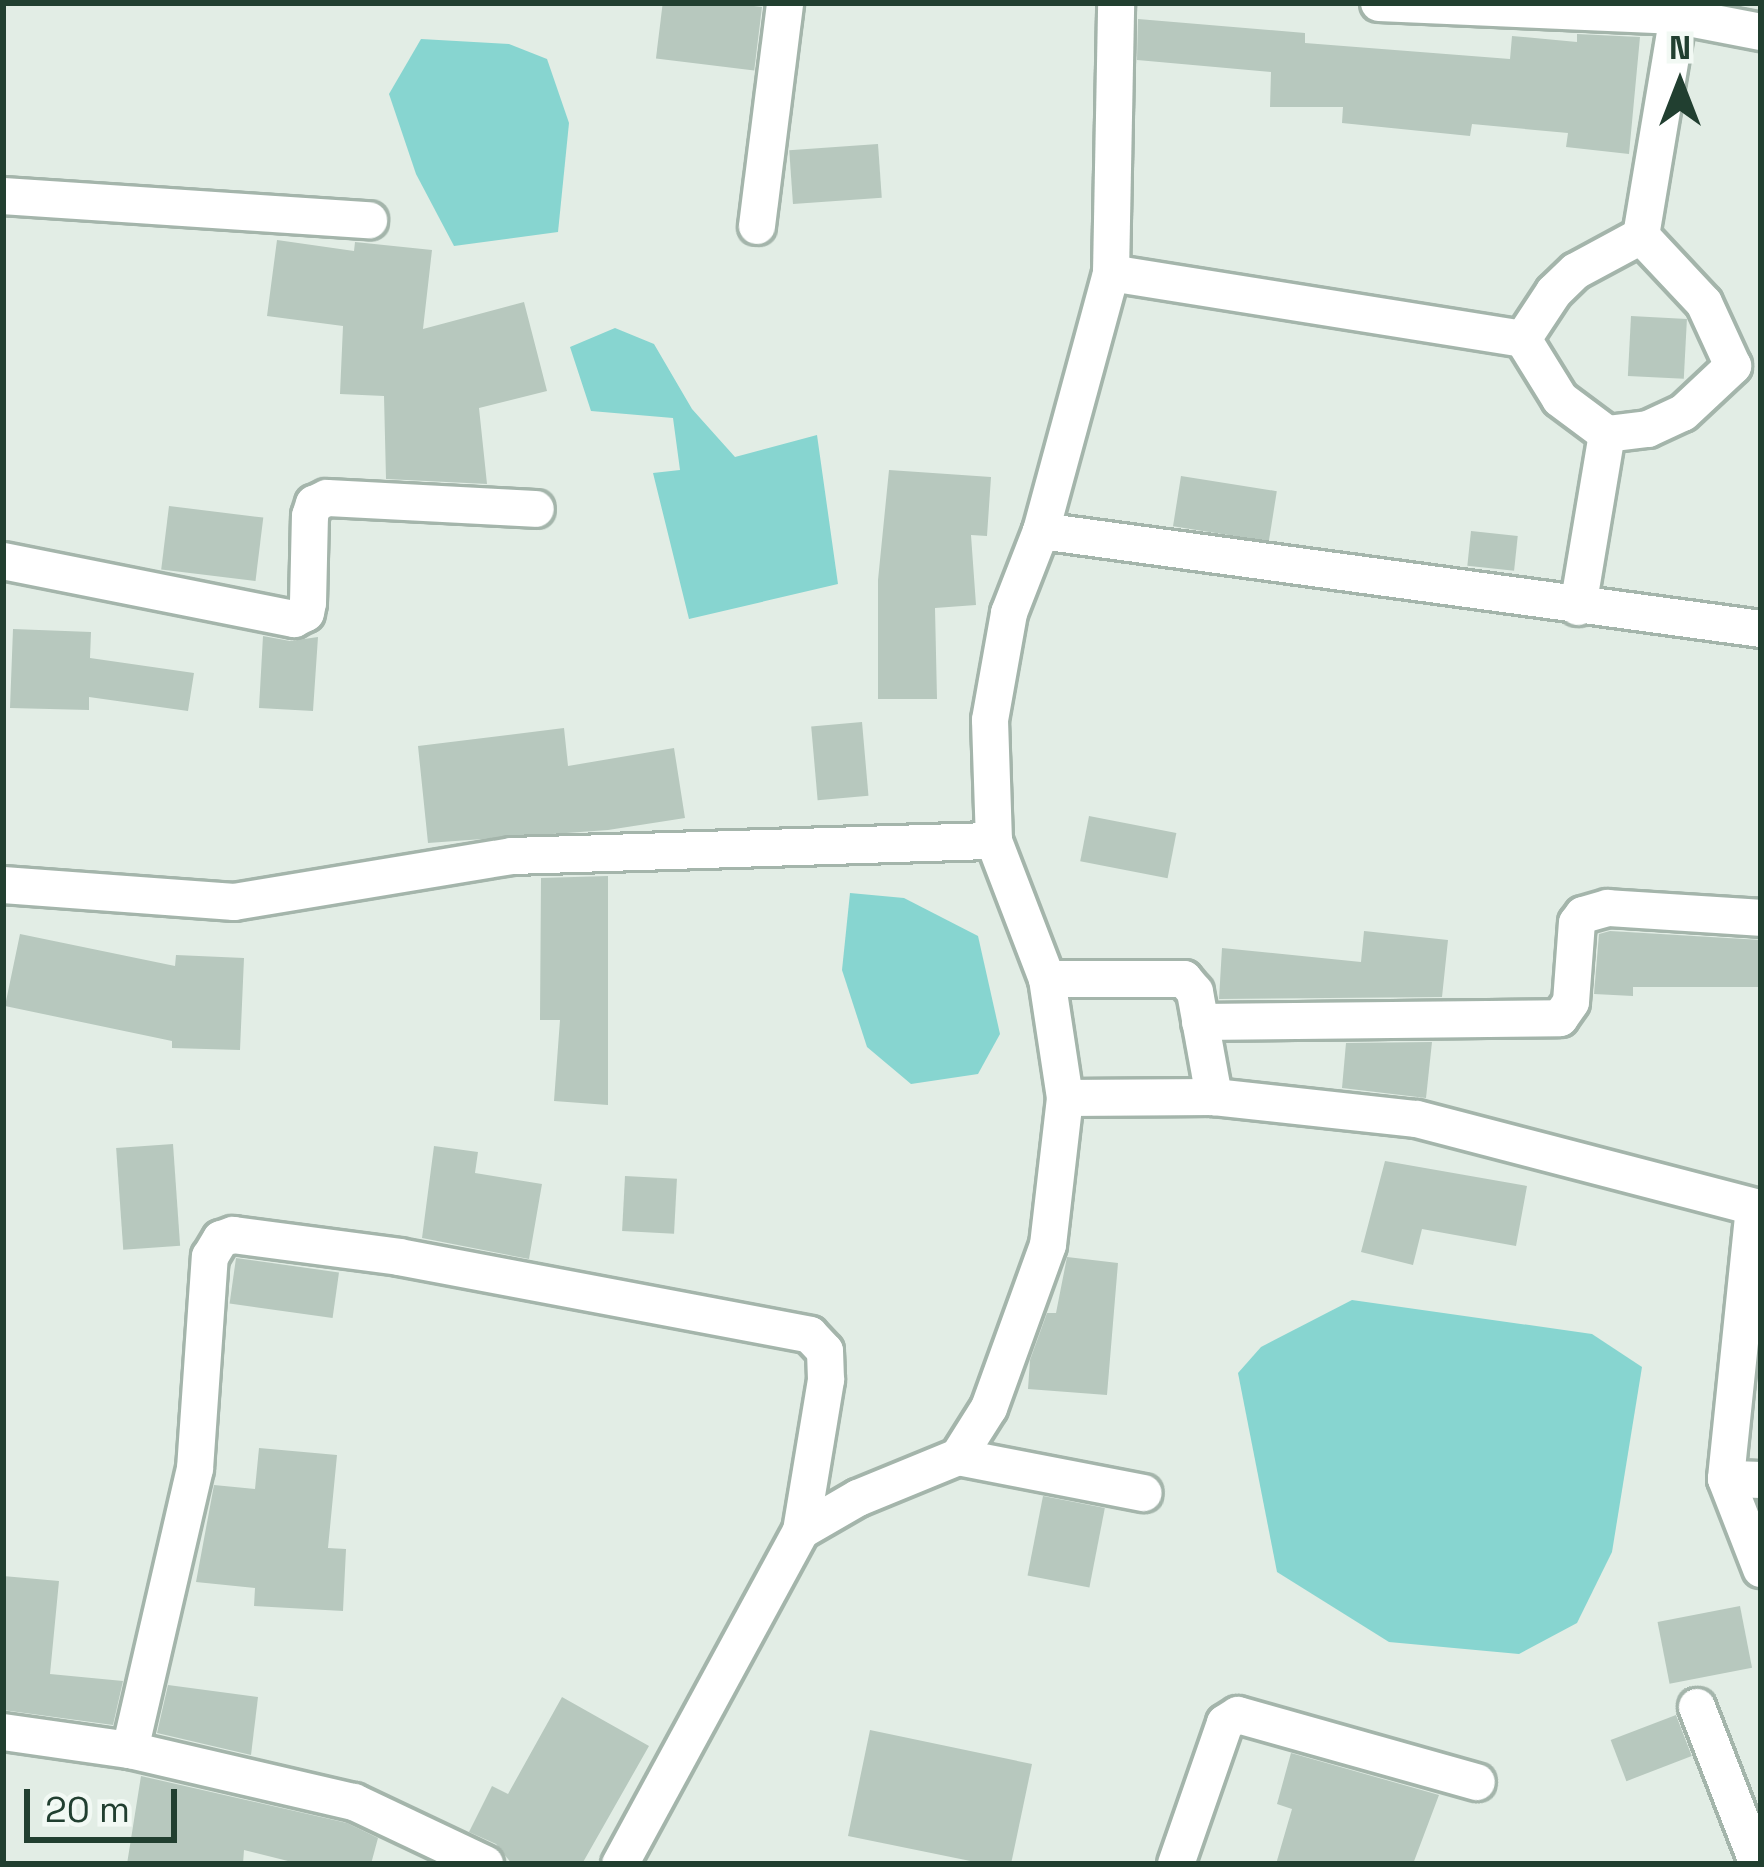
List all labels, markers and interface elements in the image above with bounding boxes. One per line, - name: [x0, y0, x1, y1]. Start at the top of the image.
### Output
- north arrow: [1620, 24, 1740, 144]
- text: N: [1669, 27, 1691, 69]
- scale bar: [30, 1765, 183, 1839]
- text: 20 m: [45, 1787, 130, 1833]

